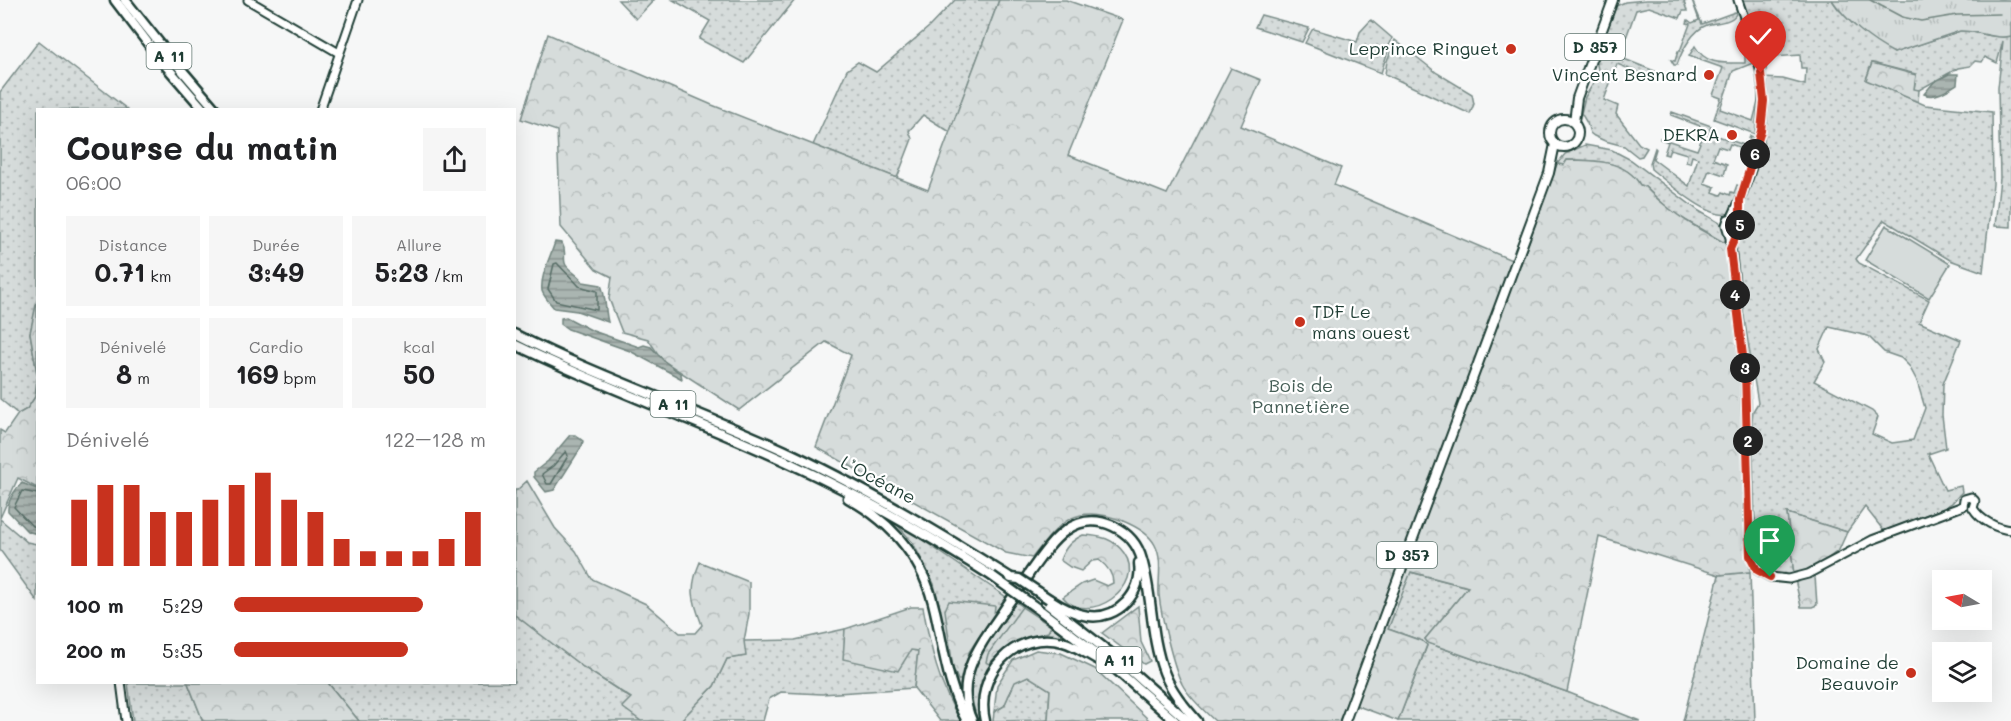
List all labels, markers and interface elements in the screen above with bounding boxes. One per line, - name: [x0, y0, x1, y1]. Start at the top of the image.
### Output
- pin: [1735, 11, 1786, 73]
- icon: check: [1744, 20, 1777, 53]
- road number: D 357: [1565, 34, 1625, 60]
- place label: Leprince Ringuet: [1349, 36, 1499, 60]
- marker: Leprince Ringuet: [1504, 42, 1518, 56]
- road number: A 11: [146, 43, 192, 69]
- place label: Vincent Besnard: [1552, 62, 1697, 86]
- marker: Vincent Besnard: [1702, 68, 1716, 82]
- place label: DEKRA: [1662, 122, 1720, 146]
- text: Course du matin: [66, 125, 338, 168]
- button: share: [423, 128, 486, 191]
- marker: DEKRA: [1725, 128, 1739, 142]
- pin: 6: [1740, 139, 1770, 169]
- text: 6: [1750, 143, 1760, 164]
- text: 06:00: [66, 169, 121, 195]
- pin: 5: [1725, 210, 1755, 240]
- text: 5: [1735, 214, 1745, 235]
- text: Distance: [99, 234, 167, 255]
- text: Durée: [252, 234, 300, 255]
- text: Allure: [396, 234, 442, 255]
- text: 0.71: [94, 255, 145, 289]
- text: 3:49: [248, 255, 304, 289]
- text: 5:23: [375, 255, 428, 289]
- text: km: [145, 265, 172, 286]
- text: /km: [428, 265, 463, 286]
- pin: 4: [1720, 280, 1750, 310]
- text: 4: [1730, 284, 1740, 305]
- place label: TDF Le mans ouest: [1312, 299, 1410, 344]
- marker: TDF Le mans ouest: [1293, 315, 1307, 329]
- text: Dénivelé: [100, 336, 166, 357]
- text: Cardio: [249, 336, 303, 357]
- text: kcal: [403, 336, 435, 357]
- pin: 3: [1730, 353, 1760, 383]
- text: 8: [116, 357, 132, 391]
- text: 169: [236, 357, 278, 391]
- text: 50: [403, 357, 435, 391]
- text: 3: [1740, 357, 1750, 378]
- text: m: [132, 367, 150, 388]
- text: bpm: [278, 367, 316, 388]
- park label: Bois de Pannetière: [1252, 373, 1350, 418]
- road number: A 11: [650, 391, 696, 417]
- text: Dénivelé: [66, 426, 150, 452]
- text: 122–128 m: [384, 426, 486, 452]
- pin: 2: [1733, 426, 1763, 456]
- text: 2: [1744, 430, 1752, 451]
- street label: L’Océane: [837, 449, 920, 509]
- pin: [1744, 515, 1795, 577]
- icon: arrive: [1753, 524, 1786, 557]
- road number: D 357: [1377, 542, 1437, 568]
- north arrow: [1932, 570, 1992, 630]
- map controls: [1932, 570, 1992, 702]
- text: 100 m: [66, 592, 124, 618]
- text: 5:29: [162, 592, 203, 618]
- text: 200 m: [66, 637, 126, 663]
- text: 5:35: [162, 637, 203, 663]
- button: layers: [1932, 642, 1992, 702]
- road number: A 11: [1096, 647, 1142, 673]
- place label: Domaine de Beauvoir: [1795, 650, 1899, 695]
- marker: Domaine de Beauvoir: [1904, 666, 1918, 680]

